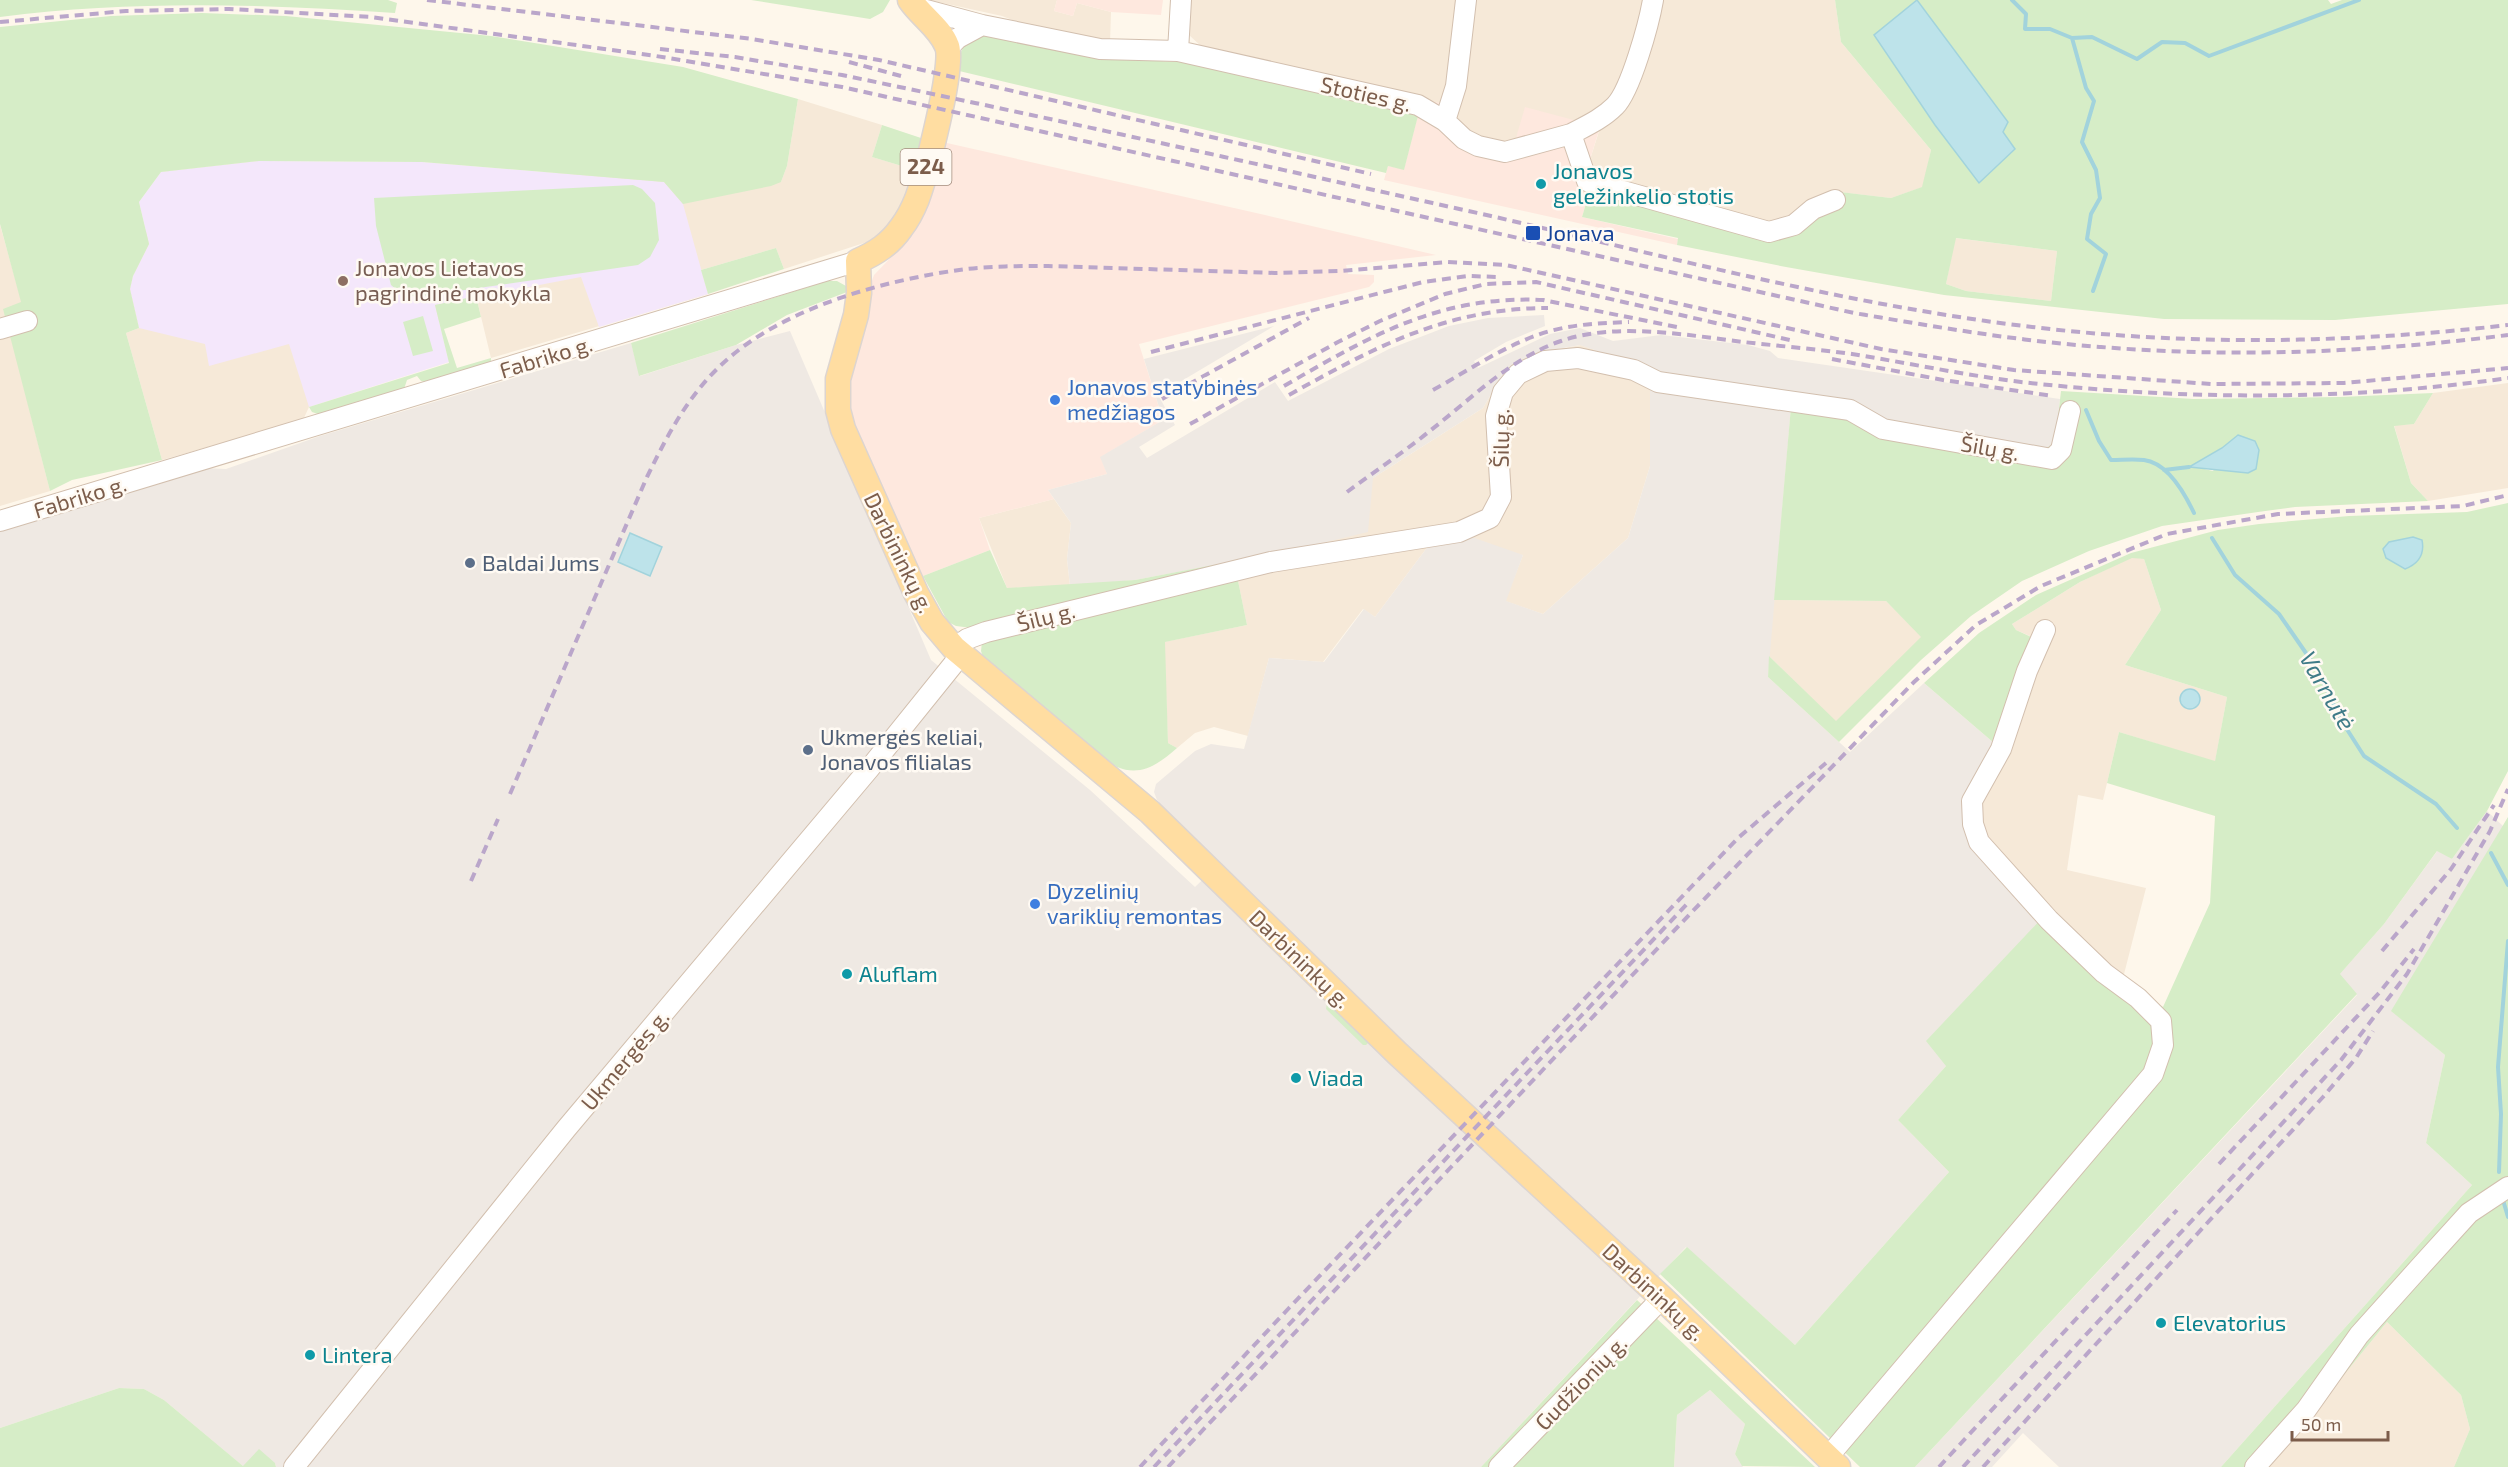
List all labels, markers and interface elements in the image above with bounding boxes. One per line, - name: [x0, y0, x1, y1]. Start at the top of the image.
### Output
- street label: Stoties g.: [1318, 70, 1414, 116]
- road number: 224: [900, 149, 952, 185]
- place label: Jonavos geležinkelio stotis: [1553, 157, 1734, 208]
- marker: Jonavos geležinkelio stotis: [1534, 177, 1548, 191]
- place label: Jonava: [1546, 219, 1614, 245]
- marker: Jonava: [1524, 224, 1542, 242]
- place label: Jonavos Lietavos pagrindinė mokykla: [355, 254, 551, 305]
- marker: Jonavos Lietavos pagrindinė mokykla: [336, 274, 350, 288]
- street label: Fabriko g.: [496, 330, 595, 382]
- place label: Jonavos statybinės medžiagos: [1067, 373, 1257, 424]
- marker: Jonavos statybinės medžiagos: [1048, 393, 1062, 407]
- street label: Šilų g.: [1486, 408, 1514, 468]
- street label: Šilų g.: [1959, 429, 2022, 465]
- street label: Fabriko g.: [30, 470, 129, 522]
- street label: Darbininkų g.: [860, 488, 940, 617]
- place label: Baldai Jums: [482, 549, 599, 575]
- marker: Baldai Jums: [463, 556, 477, 570]
- street label: Šilų g.: [1014, 596, 1078, 636]
- water label: Varnutė: [2294, 646, 2363, 735]
- place label: Ukmergės keliai, Jonavos filialas: [820, 723, 983, 774]
- marker: Ukmergės keliai, Jonavos filialas: [801, 743, 815, 757]
- place label: Dyzelinių variklių remontas: [1047, 877, 1222, 928]
- marker: Dyzelinių variklių remontas: [1028, 897, 1042, 911]
- street label: Darbininkų g.: [1245, 904, 1357, 1013]
- place label: Aluflam: [859, 960, 938, 986]
- marker: Aluflam: [840, 967, 854, 981]
- street label: Ukmergės g.: [575, 1004, 674, 1115]
- place label: Viada: [1308, 1064, 1364, 1090]
- marker: Viada: [1289, 1071, 1303, 1085]
- street label: Darbininkų g.: [1598, 1237, 1711, 1345]
- place label: Elevatorius: [2173, 1309, 2286, 1335]
- marker: Elevatorius: [2154, 1316, 2168, 1330]
- street label: Gudžionių g.: [1529, 1330, 1632, 1435]
- place label: Lintera: [322, 1341, 393, 1367]
- marker: Lintera: [303, 1348, 317, 1362]
- scale bar: [2292, 1404, 2388, 1442]
- text: 50 m: [2301, 1413, 2341, 1435]

